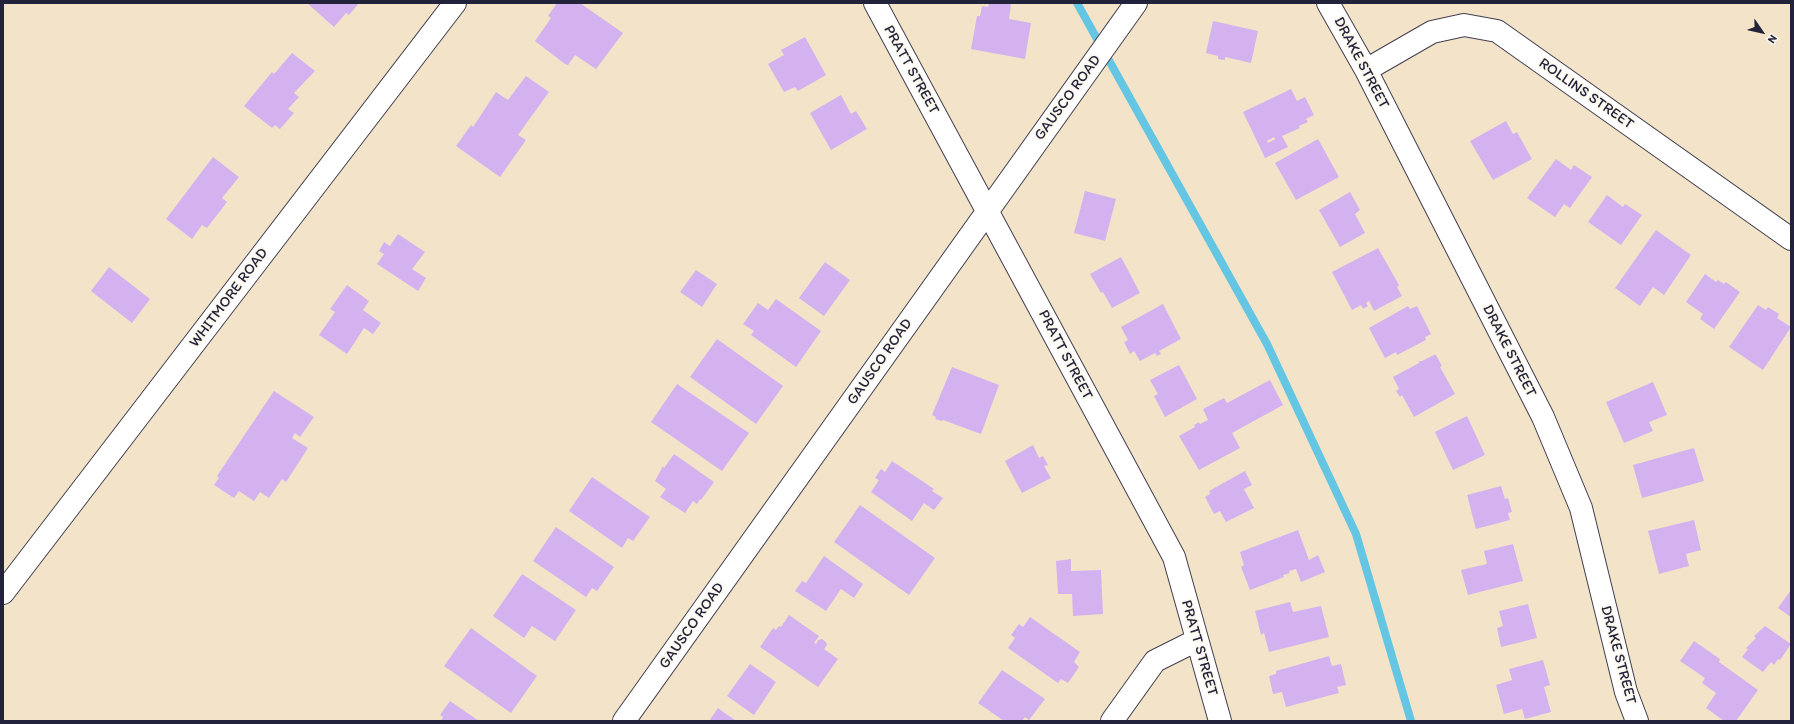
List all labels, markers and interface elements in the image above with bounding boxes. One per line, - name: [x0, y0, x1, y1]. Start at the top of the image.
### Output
- north arrow: [1742, 12, 1782, 52]
- street label: DRAKE STREET: [1329, 14, 1393, 112]
- street label: PRATT STREET: [879, 22, 943, 118]
- text: N: [1765, 32, 1780, 46]
- street label: GAUSCO ROAD: [1031, 52, 1105, 144]
- street label: ROLLINS STREET: [1535, 54, 1637, 134]
- street label: WHITMORE ROAD: [186, 245, 272, 351]
- street label: DRAKE STREET: [1478, 302, 1540, 400]
- street label: PRATT STREET: [1034, 307, 1096, 403]
- street label: GAUSCO ROAD: [844, 315, 916, 409]
- street label: GAUSCO ROAD: [656, 579, 728, 673]
- street label: PRATT STREET: [1177, 598, 1221, 698]
- street label: DRAKE STREET: [1596, 604, 1640, 706]

